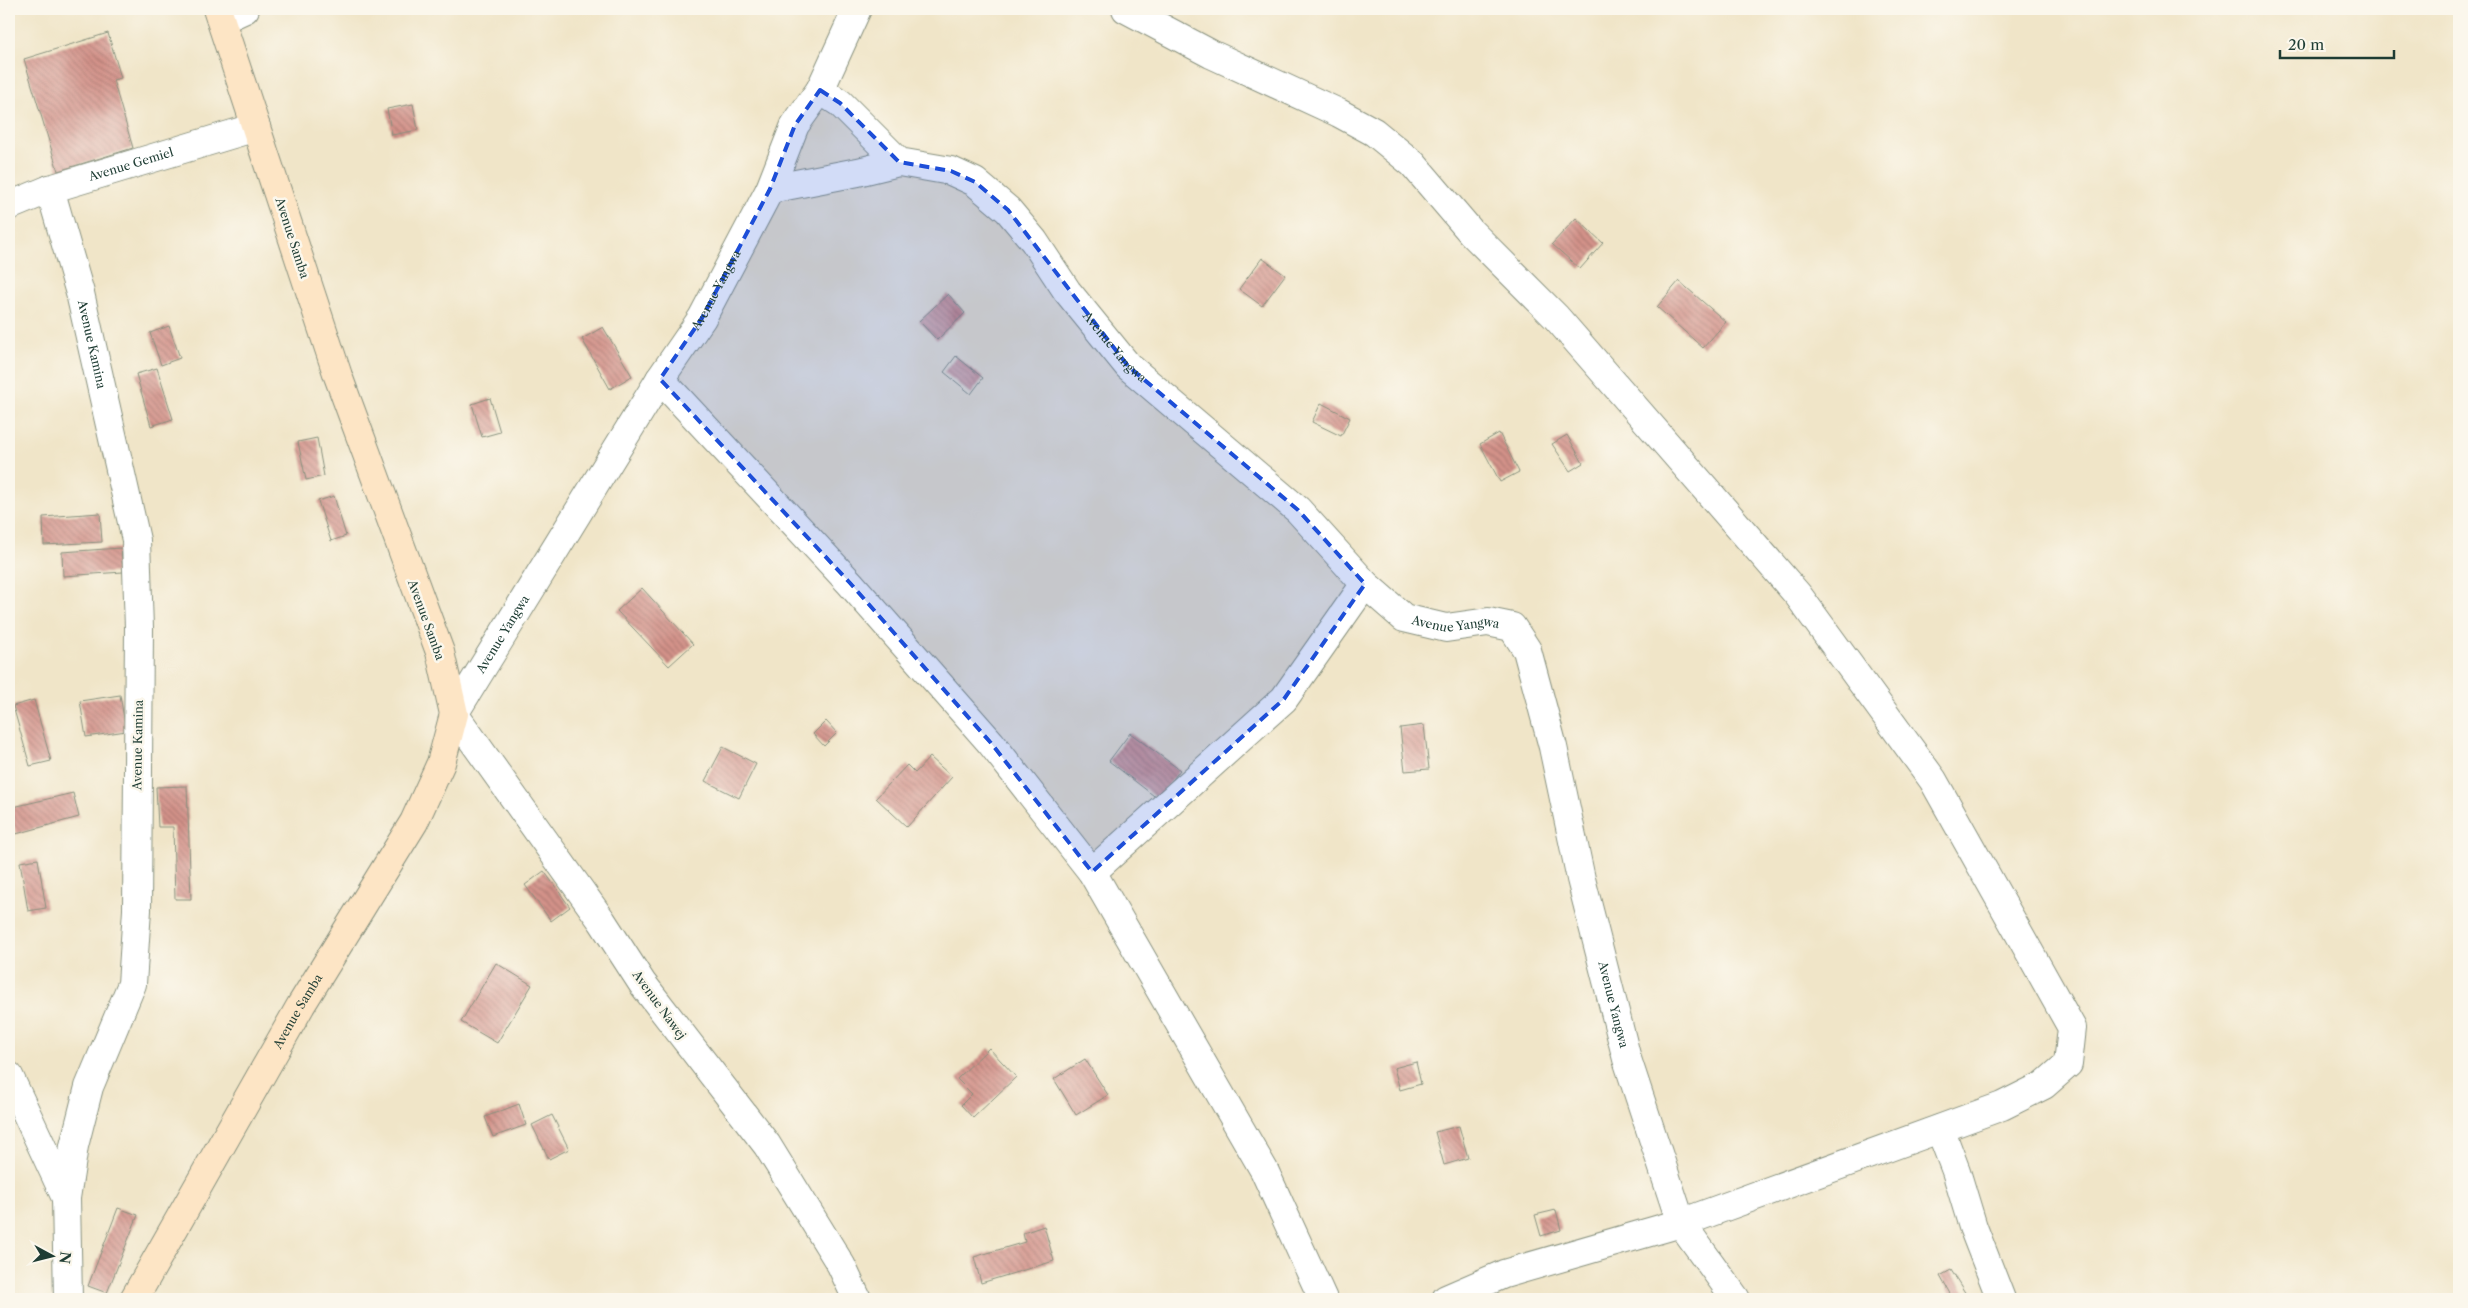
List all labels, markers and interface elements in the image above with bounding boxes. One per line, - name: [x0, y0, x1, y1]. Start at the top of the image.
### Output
- scale bar: [2280, 28, 2394, 60]
- text: 20 m: [2288, 35, 2324, 54]
- street label: Avenue Gemiel: [86, 144, 175, 184]
- street label: Avenue Samba: [272, 195, 313, 281]
- street label: Avenue Yangwa: [687, 247, 744, 334]
- street label: Avenue Kamina: [75, 298, 110, 391]
- street label: Avenue Yangwa: [1079, 308, 1150, 386]
- street label: Avenue Samba: [405, 577, 448, 663]
- street label: Avenue Yangwa: [472, 592, 533, 677]
- street label: Avenue Yangwa: [1409, 612, 1501, 635]
- street label: Avenue Kamina: [129, 699, 146, 791]
- street label: Avenue Yangwa: [1595, 959, 1632, 1050]
- street label: Avenue Nawej: [629, 967, 689, 1042]
- street label: Avenue Samba: [269, 970, 326, 1052]
- north arrow: [28, 1230, 78, 1280]
- text: N: [55, 1250, 75, 1265]

